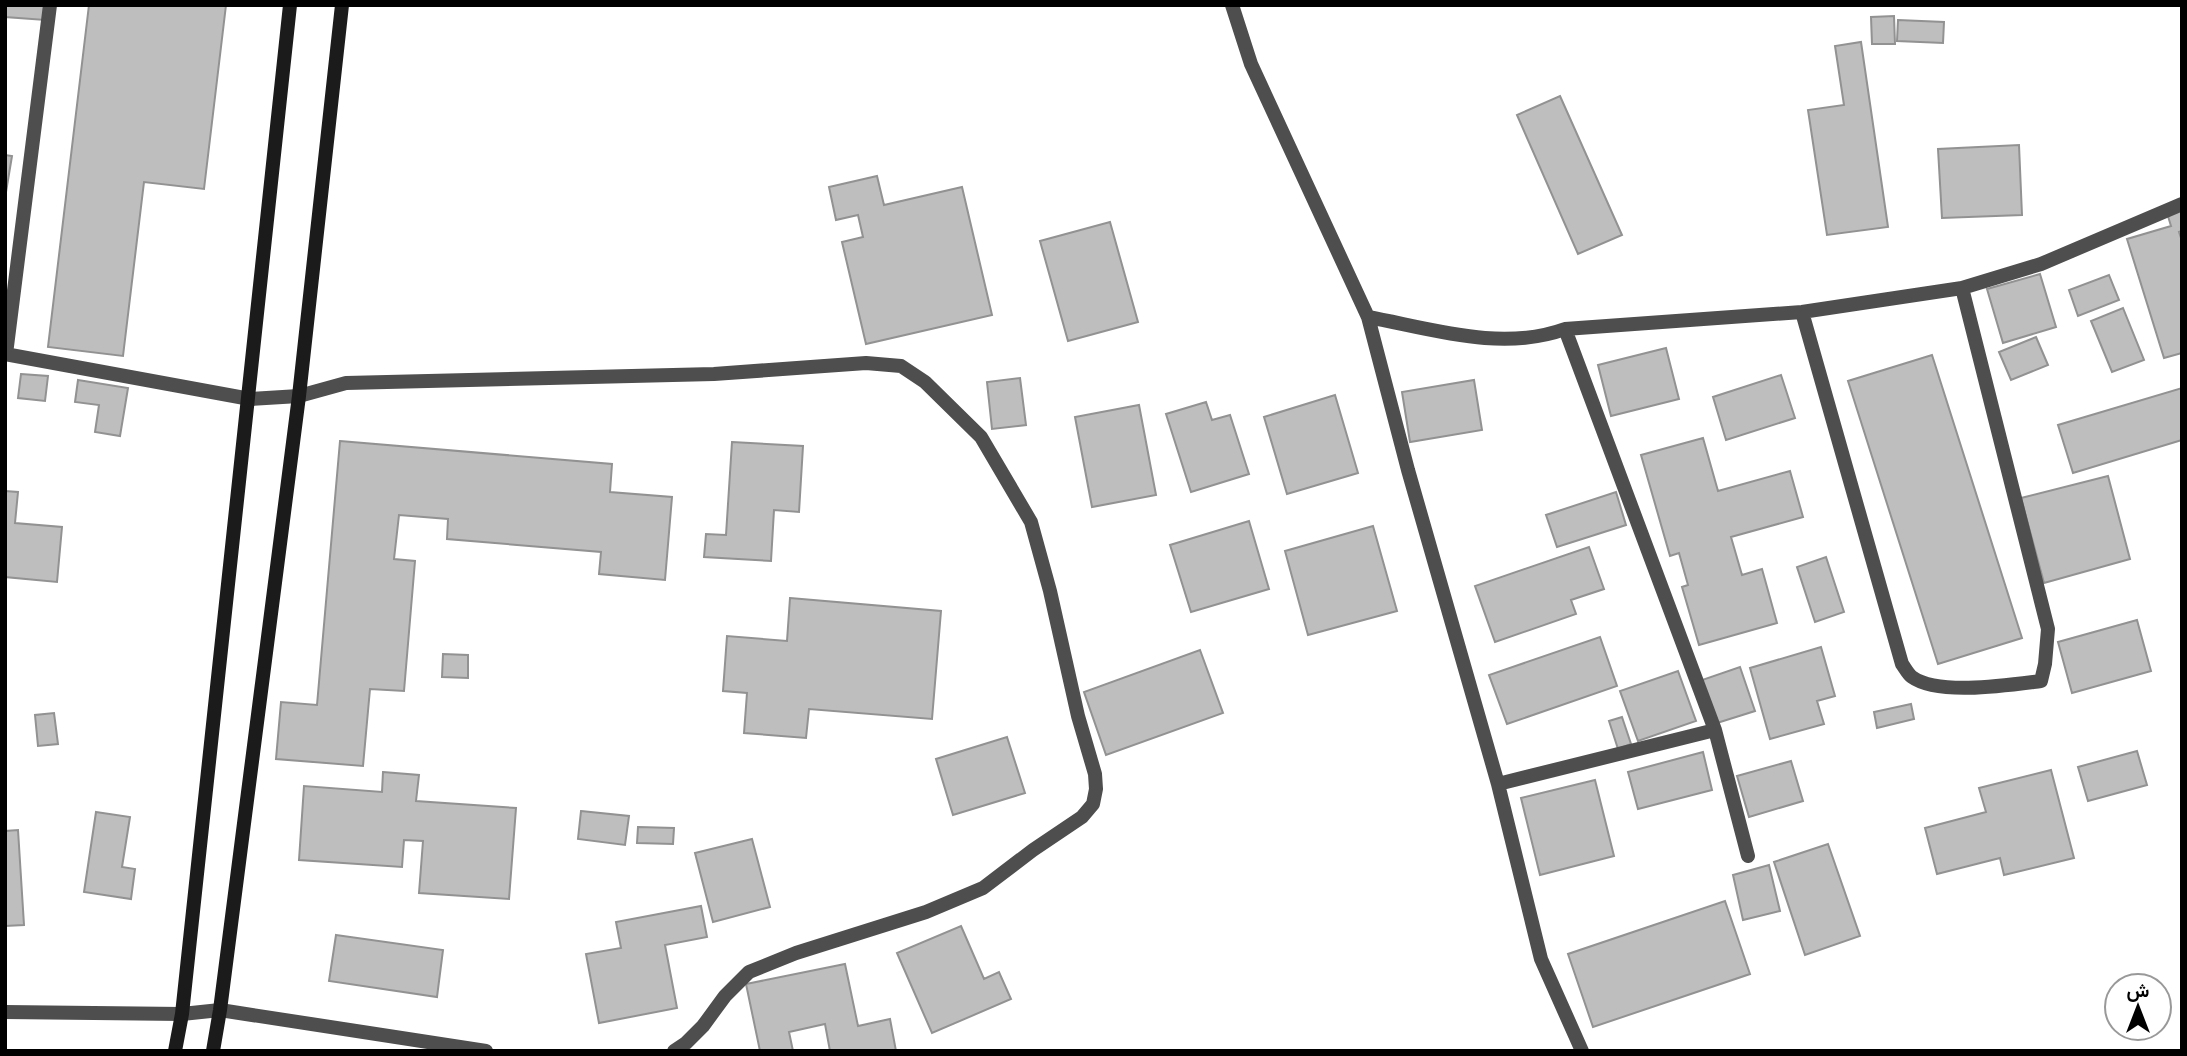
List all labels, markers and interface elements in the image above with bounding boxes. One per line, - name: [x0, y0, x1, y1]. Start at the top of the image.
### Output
- north arrow: [2103, 972, 2173, 1042]
- text: ش: [2127, 980, 2150, 1003]

